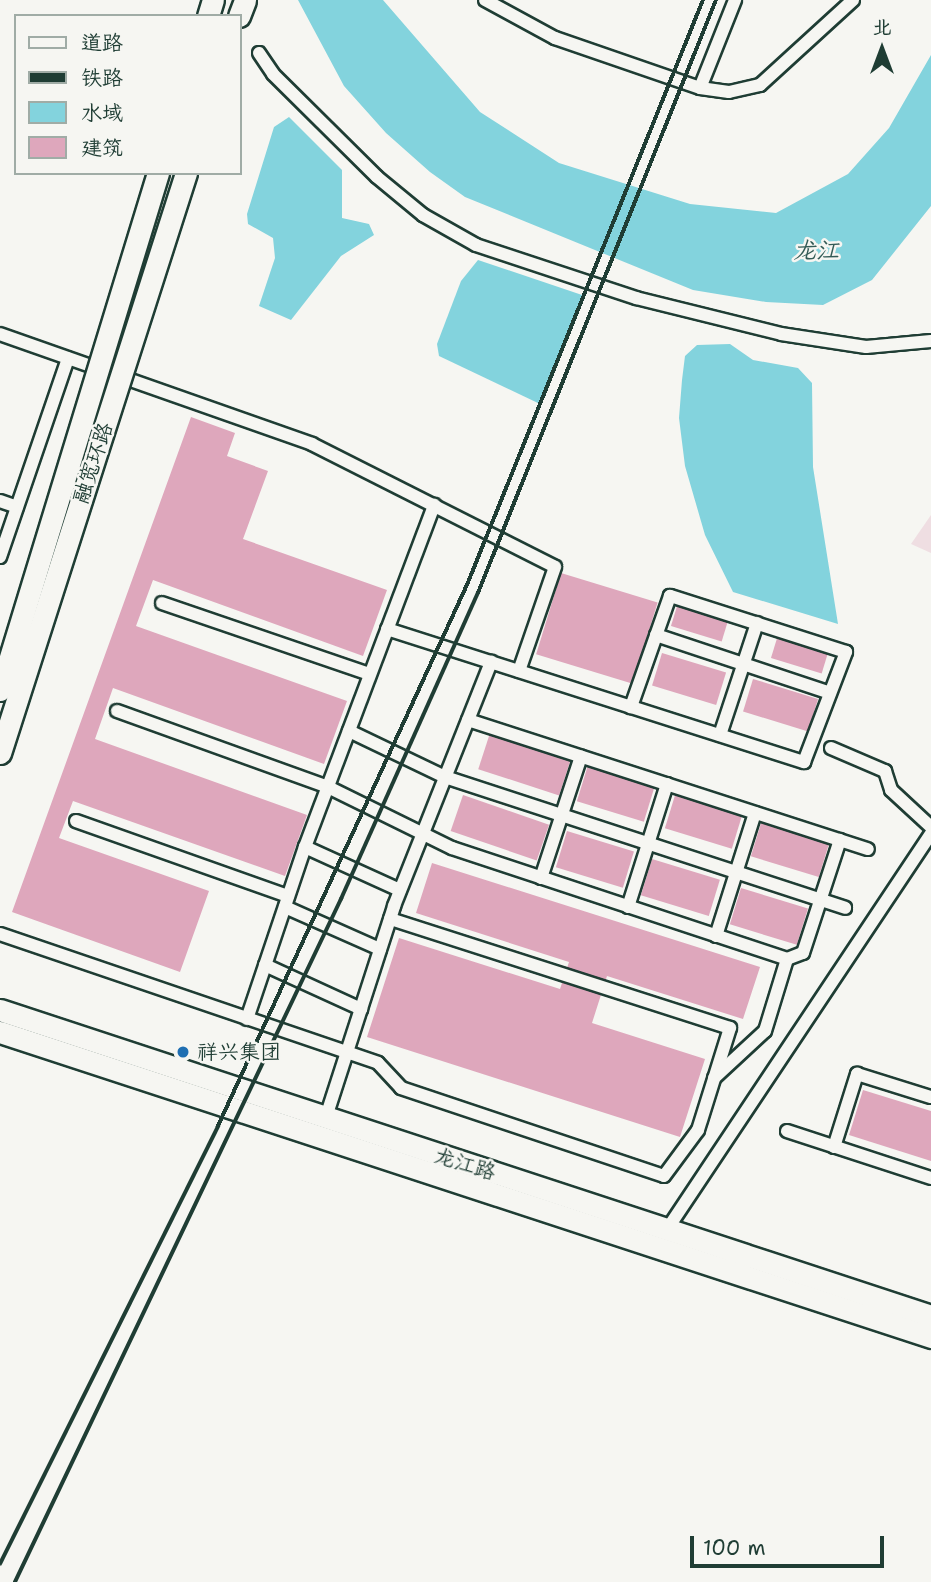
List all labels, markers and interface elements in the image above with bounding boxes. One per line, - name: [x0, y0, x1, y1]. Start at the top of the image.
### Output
- legend: [14, 14, 242, 175]
- north arrow: [847, 14, 917, 84]
- text: 北: [872, 15, 892, 40]
- text: 道路: [81, 29, 123, 57]
- text: 铁路: [81, 64, 123, 92]
- text: 水域: [81, 99, 123, 127]
- text: 建筑: [81, 134, 123, 162]
- water label: 龙江: [793, 236, 839, 264]
- street label: 融宽环路: [68, 419, 118, 507]
- place label: 祥兴集团: [197, 1039, 281, 1065]
- marker: 祥兴集团: [175, 1044, 191, 1060]
- street label: 龙江路: [431, 1143, 499, 1185]
- scale bar: [693, 1522, 887, 1566]
- text: 100 m: [703, 1534, 766, 1562]

